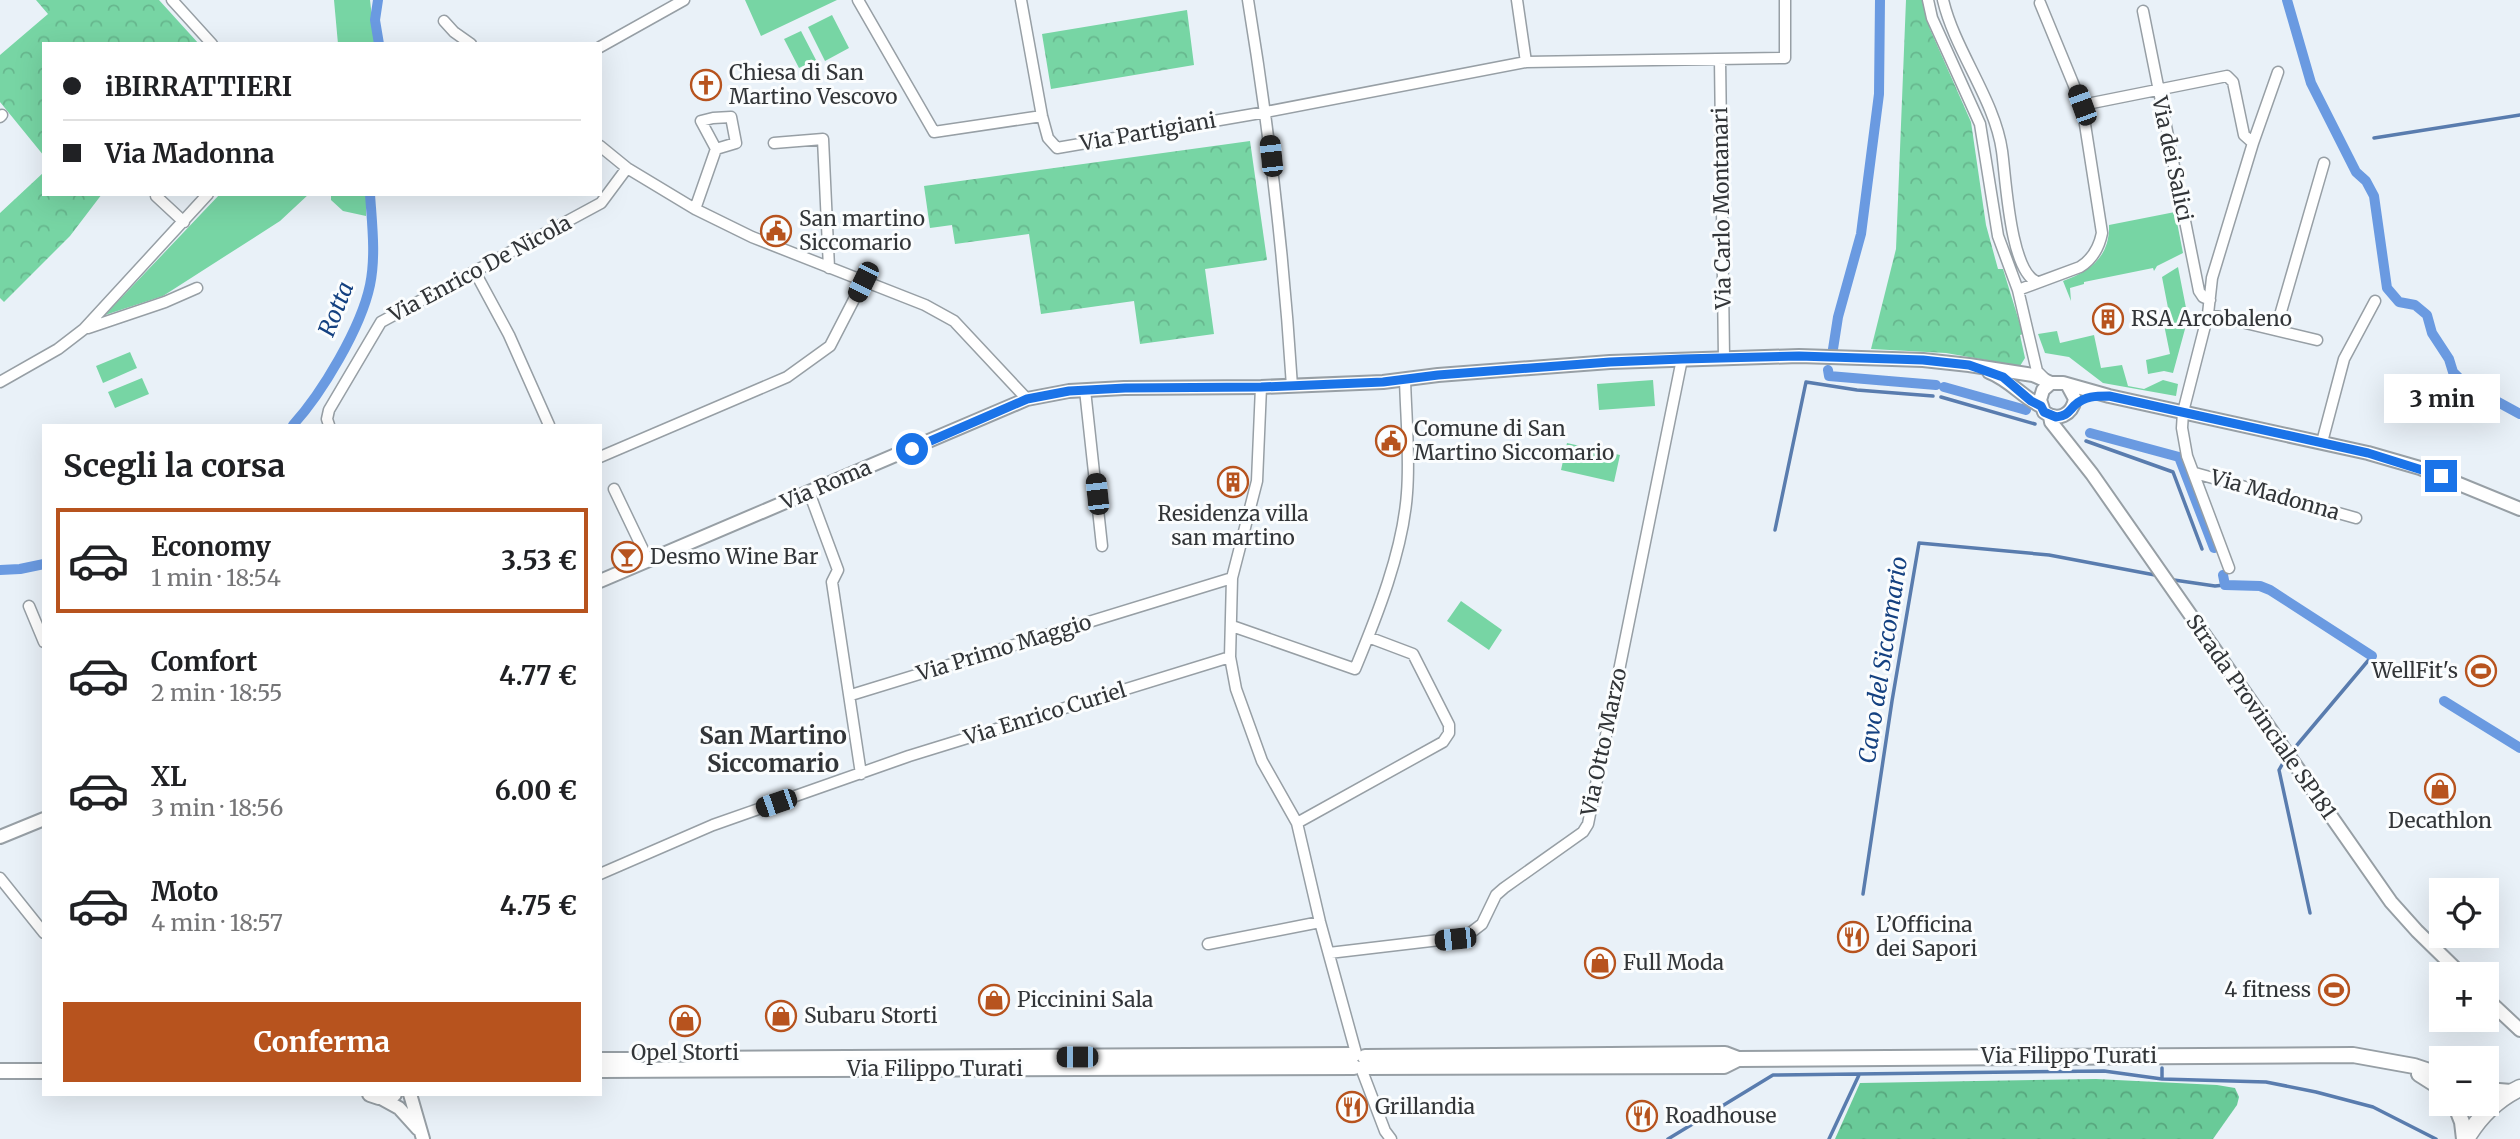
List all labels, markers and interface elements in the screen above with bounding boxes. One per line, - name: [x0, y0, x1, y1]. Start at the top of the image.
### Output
- place label: Chiesa di San Martino Vescovo: [729, 59, 898, 110]
- church icon: Chiesa di San Martino Vescovo: [689, 68, 723, 102]
- text: iBIRRATTIERI: [105, 70, 292, 103]
- car: [2065, 82, 2100, 128]
- street label: Via dei Salici: [2146, 93, 2199, 224]
- street label: Via Partigiani: [1077, 106, 1218, 157]
- street label: Via Carlo Montanari: [1706, 107, 1737, 310]
- car: [1259, 134, 1284, 178]
- text: Via Madonna: [105, 137, 275, 170]
- place label: San martino Siccomario: [799, 205, 925, 256]
- street label: Via Enrico De Nicola: [383, 209, 576, 329]
- public building icon: San martino Siccomario: [759, 214, 793, 248]
- car: [845, 259, 882, 305]
- water label: Rotta: [311, 277, 360, 341]
- building icon: RSA Arcobaleno: [2091, 302, 2125, 336]
- place label: RSA Arcobaleno: [2131, 305, 2292, 332]
- callout: 3 min: [2383, 374, 2499, 424]
- text: 3 min: [2409, 384, 2475, 413]
- place label: Comune di San Martino Siccomario: [1414, 415, 1614, 466]
- public building icon: Comune di San Martino Siccomario: [1374, 424, 1408, 458]
- route start: [896, 433, 928, 465]
- text: Scegli la corsa: [63, 446, 285, 486]
- street label: Via Roma: [776, 453, 875, 516]
- route end: [2425, 460, 2457, 492]
- street label: Via Madonna: [2206, 463, 2343, 526]
- building icon: Residenza villa san martino: [1216, 465, 1250, 499]
- car: [1085, 472, 1110, 516]
- place label: Residenza villa san martino: [1157, 500, 1309, 551]
- icon: car: [67, 529, 130, 592]
- text: Economy: [151, 530, 271, 563]
- bar icon: Desmo Wine Bar: [610, 540, 644, 574]
- place label: Desmo Wine Bar: [650, 543, 818, 570]
- text: 3.53 €: [501, 544, 577, 577]
- water label: Cavo del Siccomario: [1852, 554, 1913, 766]
- text: 1 min · 18:54: [151, 563, 281, 592]
- street label: Via Primo Maggio: [912, 608, 1094, 687]
- street label: Strada Provinciale SP181: [2180, 609, 2343, 825]
- icon: car: [67, 644, 130, 707]
- text: Comfort: [151, 645, 257, 678]
- sports icon: WellFit's: [2464, 654, 2498, 688]
- place label: WellFit's: [2371, 657, 2458, 684]
- text: 4.77 €: [499, 659, 577, 692]
- street label: Via Otto Marzo: [1574, 665, 1632, 819]
- street label: Via Enrico Curiel: [960, 676, 1130, 751]
- text: 2 min · 18:55: [151, 678, 283, 707]
- district label: San Martino Siccomario: [699, 720, 847, 779]
- icon: car: [67, 759, 130, 822]
- text: XL: [151, 760, 187, 793]
- shop icon: Decathlon: [2423, 772, 2457, 806]
- text: 6.00 €: [495, 774, 577, 807]
- car: [753, 786, 800, 820]
- text: 3 min · 18:56: [151, 793, 283, 822]
- place label: Decathlon: [2388, 807, 2492, 834]
- icon: car: [67, 874, 130, 937]
- text: Moto: [151, 875, 218, 908]
- map controls: [2429, 878, 2499, 1116]
- button: locate: [2429, 878, 2499, 948]
- text: 4.75 €: [500, 889, 577, 922]
- text: 4 min · 18:57: [151, 908, 283, 937]
- place label: L’Officina dei Sapori: [1876, 911, 1978, 962]
- restaurant icon: L’Officina dei Sapori: [1836, 920, 1870, 954]
- car: [1434, 926, 1477, 952]
- shop icon: Full Moda: [1583, 946, 1617, 980]
- place label: Full Moda: [1623, 949, 1724, 976]
- button: +: [2429, 962, 2499, 1032]
- sports icon: 4 fitness: [2317, 973, 2351, 1007]
- place label: 4 fitness: [2224, 976, 2311, 1003]
- shop icon: Piccinini Sala: [977, 983, 1011, 1017]
- place label: Piccinini Sala: [1017, 986, 1153, 1013]
- shop icon: Subaru Storti: [764, 999, 798, 1033]
- button: Conferma: [63, 1002, 581, 1082]
- place label: Subaru Storti: [804, 1002, 938, 1029]
- shop icon: Opel Storti: [668, 1004, 702, 1038]
- place label: Opel Storti: [631, 1039, 739, 1066]
- street label: Via Filippo Turati: [1980, 1042, 2157, 1069]
- button: −: [2429, 1046, 2499, 1116]
- car: [1057, 1047, 1099, 1068]
- street label: Via Filippo Turati: [846, 1055, 1023, 1082]
- restaurant icon: Grillandia: [1335, 1090, 1369, 1124]
- place label: Grillandia: [1375, 1093, 1475, 1120]
- restaurant icon: Roadhouse: [1625, 1099, 1659, 1133]
- place label: Roadhouse: [1665, 1102, 1777, 1129]

